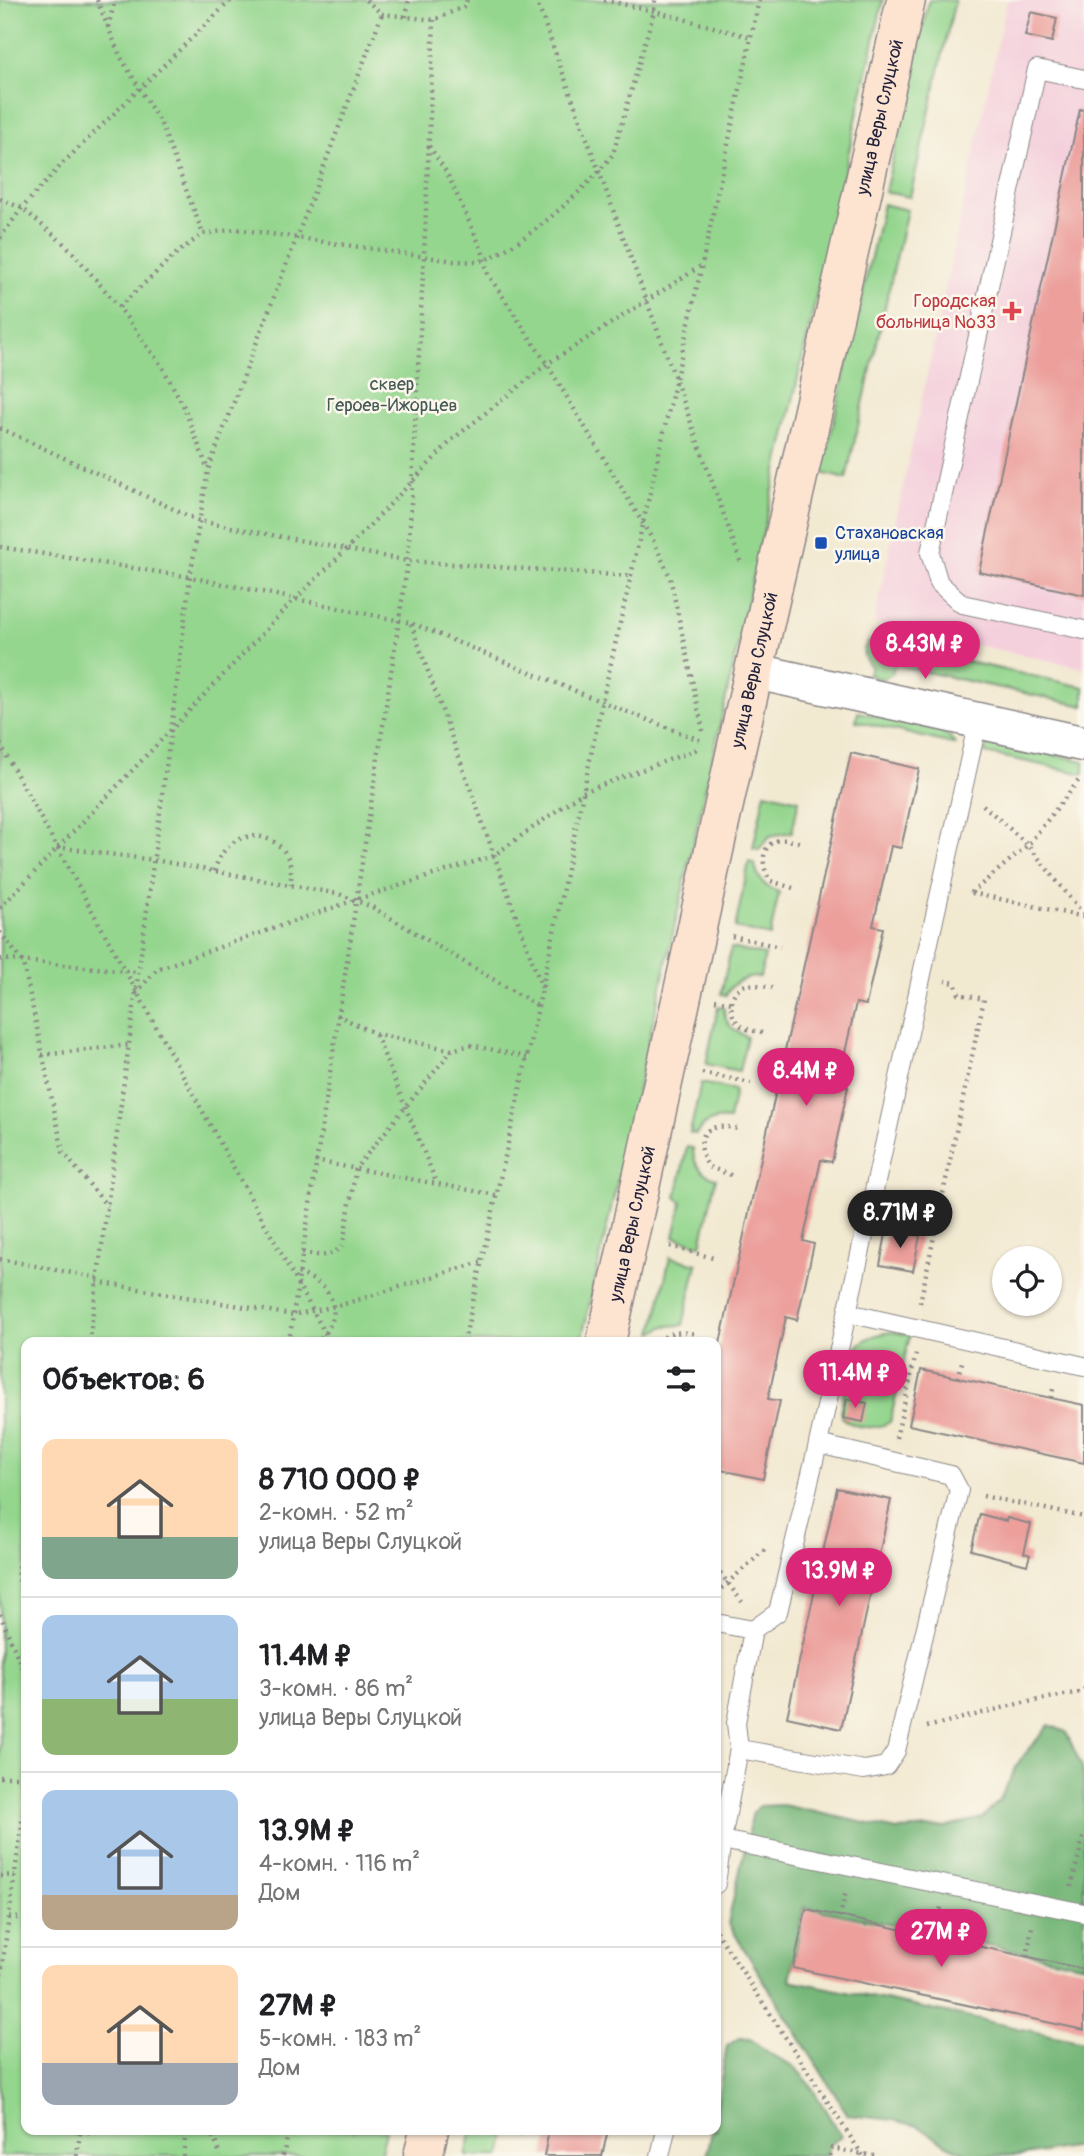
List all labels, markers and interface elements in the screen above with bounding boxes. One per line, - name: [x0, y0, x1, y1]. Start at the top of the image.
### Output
- street label: улица Веры Слуцкой: [850, 37, 908, 198]
- place label: Городская больница №33: [876, 290, 996, 334]
- marker: Городская больница №33: [1002, 301, 1022, 321]
- park label: сквер Героев-Ижорцев: [327, 373, 457, 417]
- place label: Стахановская улица: [834, 522, 944, 566]
- marker: Стахановская улица: [813, 535, 829, 551]
- street label: улица Веры Слуцкой: [725, 590, 783, 751]
- pin: 8.43M ₽: [860, 622, 990, 681]
- text: 8.43M ₽: [886, 629, 964, 658]
- pin: 8.4M ₽: [749, 1048, 863, 1108]
- text: 8.4M ₽: [773, 1056, 839, 1085]
- street label: улица Веры Слуцкой: [603, 1144, 660, 1305]
- pin: 8.71M ₽: [835, 1190, 965, 1250]
- text: 8.71M ₽: [863, 1198, 937, 1227]
- map controls: [992, 1246, 1062, 1316]
- button: locate: [992, 1246, 1062, 1316]
- pin: 11.4M ₽: [790, 1350, 920, 1410]
- text: 11.4M ₽: [819, 1358, 891, 1387]
- icon: filters: [662, 1360, 700, 1398]
- text: Объектов: 6: [42, 1361, 205, 1398]
- text: 8 710 000 ₽: [259, 1461, 421, 1498]
- icon: home: [98, 1467, 182, 1551]
- text: 2-комн. · 52 m²: [259, 1498, 414, 1527]
- text: улица Веры Слуцкой: [259, 1527, 462, 1556]
- pin: 13.9M ₽: [774, 1548, 904, 1608]
- text: 13.9M ₽: [802, 1556, 876, 1585]
- text: 11.4M ₽: [259, 1637, 353, 1674]
- icon: home: [98, 1643, 182, 1727]
- text: 3-комн. · 86 m²: [259, 1674, 413, 1703]
- text: улица Веры Слуцкой: [259, 1703, 462, 1732]
- text: 13.9M ₽: [259, 1812, 356, 1849]
- icon: home: [98, 1818, 182, 1902]
- text: 4-комн. · 116 m²: [259, 1849, 420, 1878]
- text: Дом: [259, 1878, 300, 1907]
- pin: 27M ₽: [892, 1910, 990, 1969]
- text: 27M ₽: [911, 1917, 971, 1946]
- text: 27M ₽: [259, 1987, 338, 2024]
- icon: home: [98, 1993, 182, 2077]
- text: 5-комн. · 183 m²: [259, 2024, 421, 2053]
- text: Дом: [259, 2053, 300, 2082]

